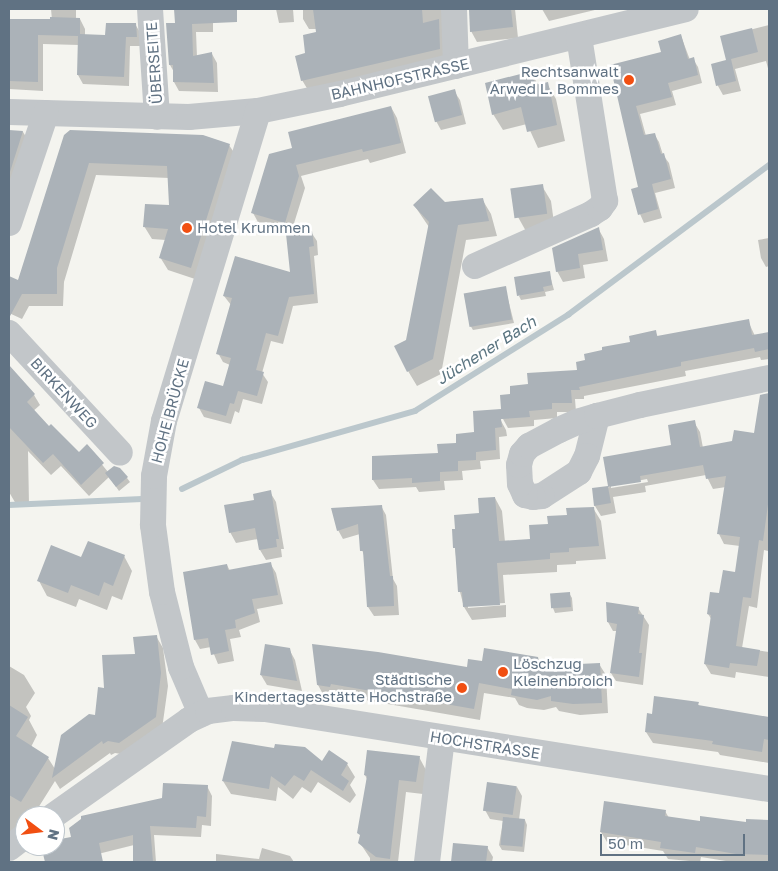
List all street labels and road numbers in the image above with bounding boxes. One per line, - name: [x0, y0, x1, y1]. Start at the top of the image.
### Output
- street label: ÜBERSEITE: [142, 21, 166, 105]
- street label: BAHNHOFSTRASSE: [329, 54, 471, 104]
- street label: BIRKENWEG: [27, 354, 101, 432]
- street label: HOHE BRÜCKE: [147, 357, 193, 465]
- street label: HOCHSTRASSE: [429, 727, 541, 763]

